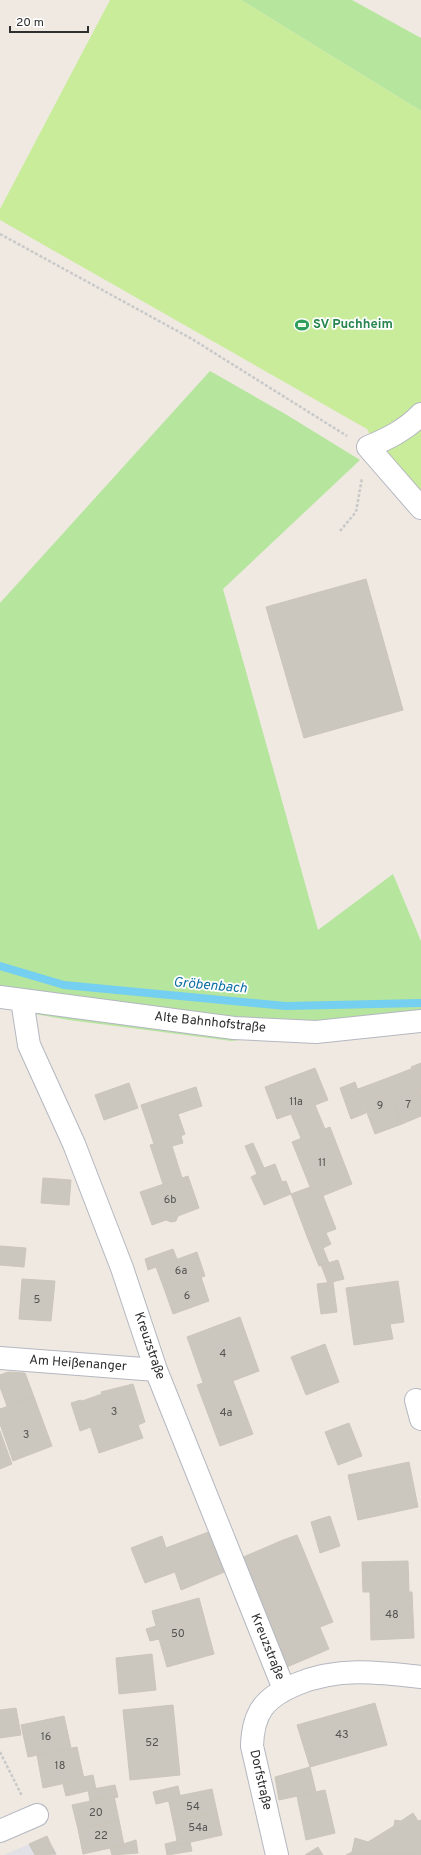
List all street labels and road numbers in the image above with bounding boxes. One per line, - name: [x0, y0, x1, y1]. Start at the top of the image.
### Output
- street label: Alte Bahnhofstraße: [153, 1009, 267, 1037]
- street label: Kreuzstraße: [130, 1310, 168, 1382]
- street label: Am Heißenanger: [29, 1353, 127, 1375]
- street label: Kreuzstraße: [246, 1611, 288, 1683]
- street label: Dorfstraße: [245, 1748, 275, 1812]

